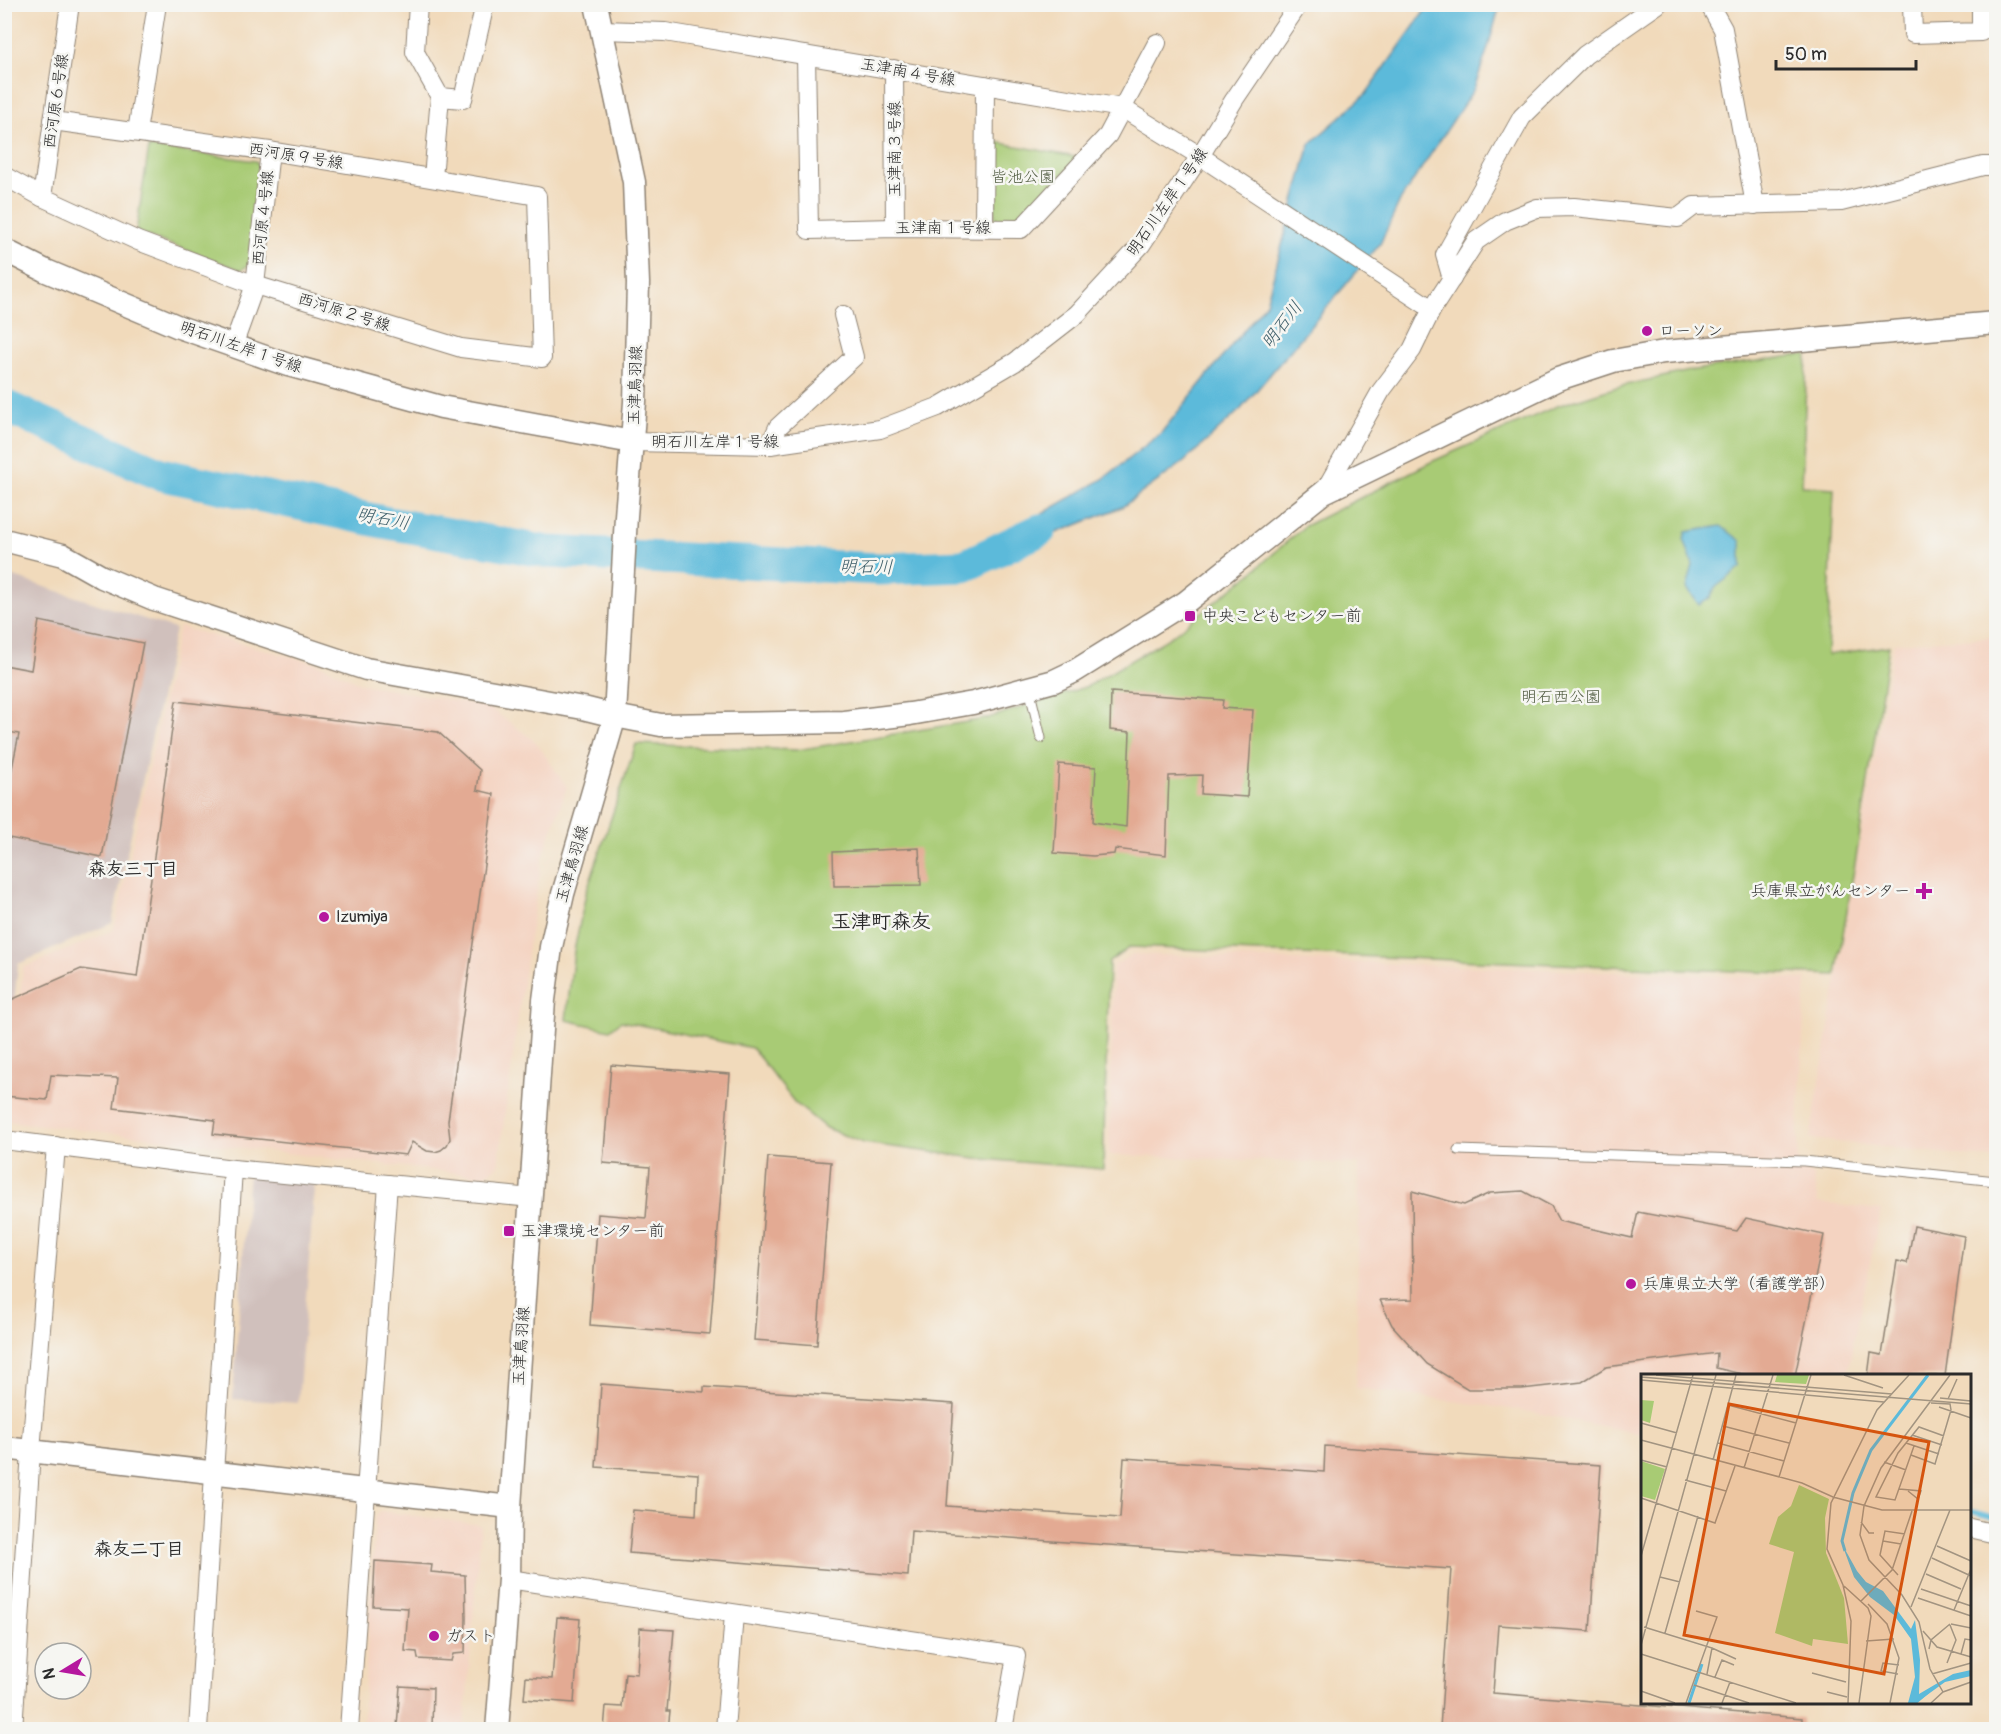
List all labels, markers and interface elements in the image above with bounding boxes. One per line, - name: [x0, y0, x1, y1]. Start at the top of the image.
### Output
- scale bar: [1776, 33, 1916, 71]
- text: 50 m: [1785, 43, 1827, 66]
- street label: 西河原６号線: [39, 52, 73, 150]
- street label: 玉津南４号線: [859, 54, 957, 90]
- street label: 玉津南３号線: [885, 101, 905, 197]
- street label: 西河原９号線: [247, 139, 345, 173]
- street label: 明石川左岸１号線: [1122, 144, 1212, 260]
- park label: 皆池公園: [991, 167, 1055, 187]
- street label: 西河原４号線: [248, 169, 278, 267]
- street label: 玉津南１号線: [895, 218, 991, 238]
- street label: 西河原２号線: [295, 288, 393, 336]
- water label: 明石川: [1256, 297, 1308, 353]
- street label: 明石川左岸１号線: [177, 317, 305, 377]
- place label: ローソン: [1659, 321, 1723, 341]
- marker: ローソン: [1640, 324, 1654, 338]
- street label: 玉津鳥羽線: [624, 345, 646, 425]
- street label: 明石川左岸１号線: [651, 432, 779, 452]
- water label: 明石川: [354, 503, 412, 535]
- water label: 明石川: [839, 555, 893, 579]
- place label: 中央こどもセンター前: [1202, 606, 1361, 626]
- marker: 中央こどもセンター前: [1183, 609, 1197, 623]
- park label: 明石西公園: [1521, 687, 1601, 707]
- street label: 玉津鳥羽線: [551, 823, 593, 905]
- district label: 森友三丁目: [88, 858, 178, 881]
- place label: 兵庫県立がんセンター: [1751, 881, 1910, 901]
- marker: 兵庫県立がんセンター: [1915, 882, 1933, 900]
- place label: Izumiya: [336, 907, 388, 927]
- district label: 玉津町森友: [831, 909, 931, 934]
- marker: Izumiya: [317, 910, 331, 924]
- place label: 玉津環境センター前: [521, 1221, 664, 1241]
- marker: 玉津環境センター前: [502, 1224, 516, 1238]
- place label: 兵庫県立大学（看護学部）: [1643, 1274, 1835, 1294]
- marker: 兵庫県立大学（看護学部）: [1624, 1277, 1638, 1291]
- street label: 玉津鳥羽線: [508, 1305, 534, 1387]
- inset map: [1641, 1374, 1971, 1704]
- district label: 森友二丁目: [94, 1538, 184, 1561]
- place label: ガスト: [446, 1626, 496, 1646]
- marker: ガスト: [427, 1629, 441, 1643]
- north arrow: [33, 1641, 93, 1701]
- text: N: [38, 1666, 60, 1681]

